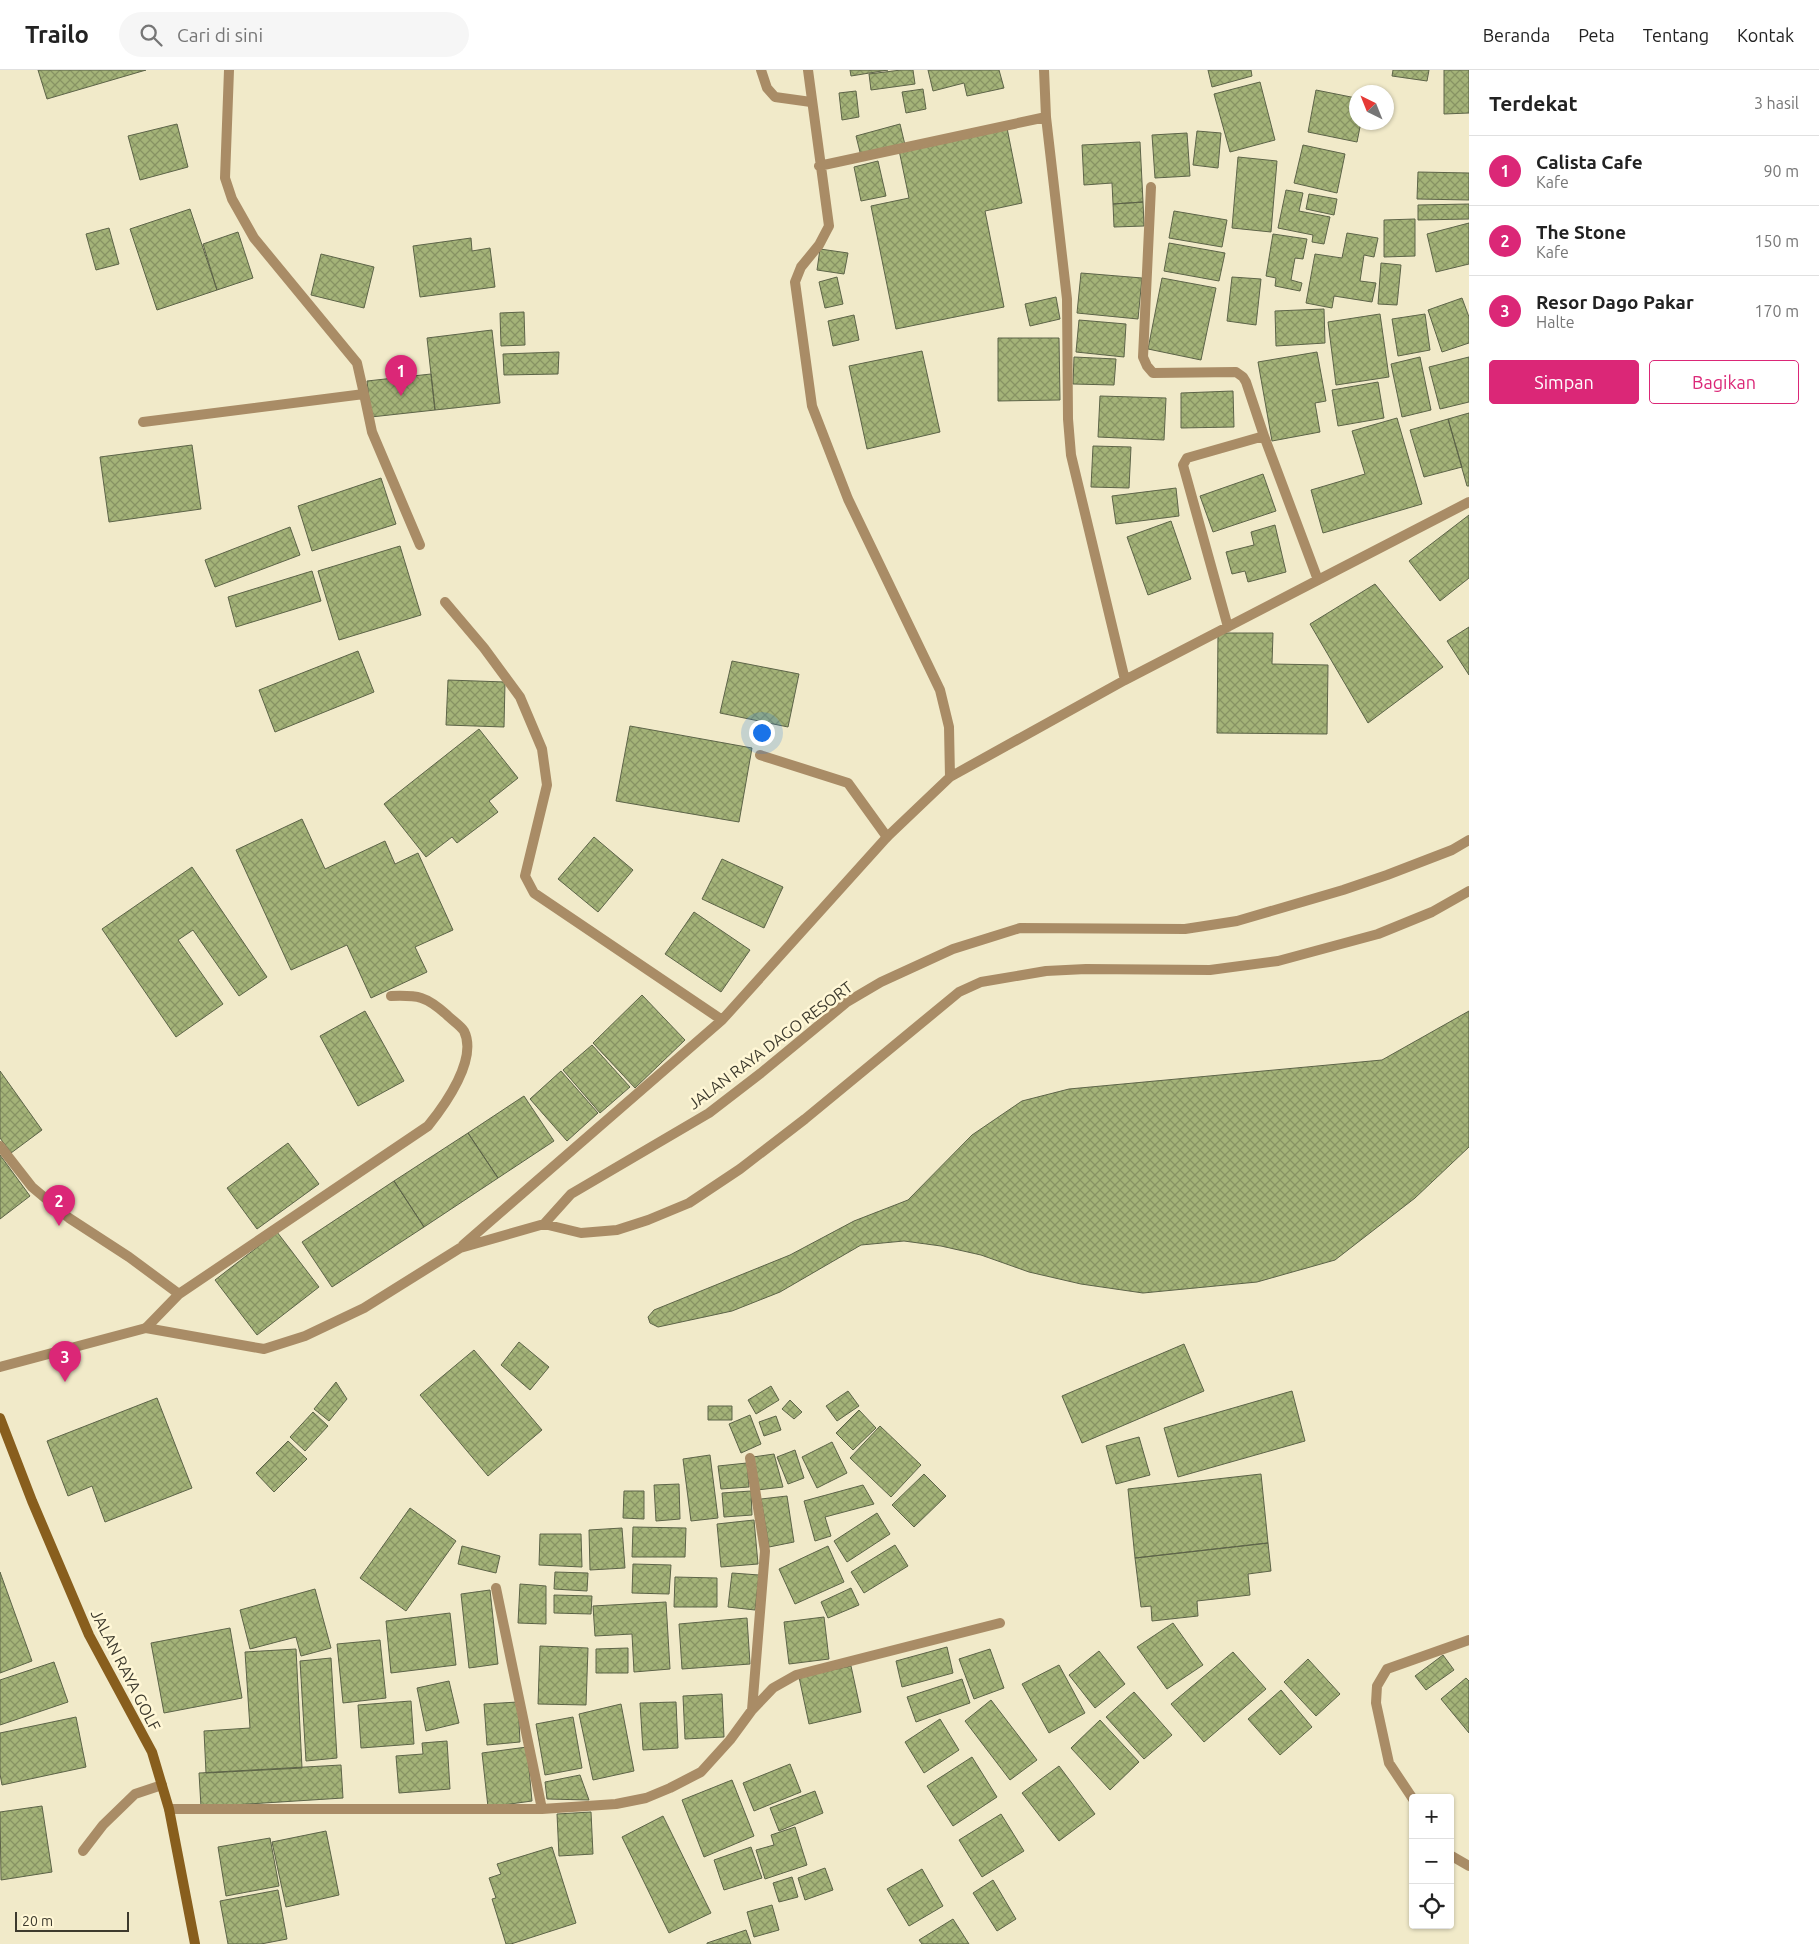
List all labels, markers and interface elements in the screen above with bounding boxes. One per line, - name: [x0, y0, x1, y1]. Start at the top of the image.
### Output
- search box: [119, 12, 469, 57]
- text: Trailo: [25, 21, 89, 48]
- icon: search: [137, 21, 165, 49]
- text: Cari di sini: [177, 24, 263, 46]
- text: Beranda: [1483, 25, 1550, 45]
- text: Peta: [1578, 25, 1615, 45]
- text: Tentang: [1643, 25, 1709, 45]
- text: Kontak: [1737, 25, 1794, 45]
- north arrow: [1349, 85, 1394, 130]
- text: Terdekat: [1489, 91, 1577, 115]
- text: 3 hasil: [1754, 94, 1799, 112]
- text: Calista Cafe: [1536, 151, 1643, 173]
- text: 1: [1500, 162, 1510, 180]
- text: 90 m: [1763, 162, 1799, 180]
- text: Kafe: [1536, 173, 1569, 191]
- text: The Stone: [1536, 221, 1626, 243]
- text: 2: [1500, 232, 1510, 250]
- text: 150 m: [1754, 232, 1799, 250]
- text: Kafe: [1536, 243, 1569, 261]
- text: Resor Dago Pakar: [1536, 291, 1694, 313]
- text: 3: [1500, 302, 1510, 320]
- text: 170 m: [1754, 302, 1799, 320]
- text: Halte: [1536, 313, 1575, 331]
- pin: 1: [385, 355, 417, 396]
- button: Simpan: [1489, 360, 1639, 404]
- button: Bagikan: [1649, 360, 1799, 404]
- your location: [749, 720, 775, 746]
- street label: JALAN RAYA DAGO RESORT: [684, 977, 856, 1113]
- pin: 2: [43, 1185, 75, 1226]
- pin: 3: [49, 1341, 81, 1382]
- street label: JALAN RAYA GOLF: [88, 1606, 164, 1734]
- map controls: [1409, 1794, 1454, 1929]
- button: +: [1409, 1794, 1454, 1839]
- button: −: [1409, 1839, 1454, 1884]
- button: locate: [1409, 1884, 1454, 1929]
- scale bar: [15, 1909, 129, 1932]
- text: 20 m: [22, 1913, 53, 1929]

